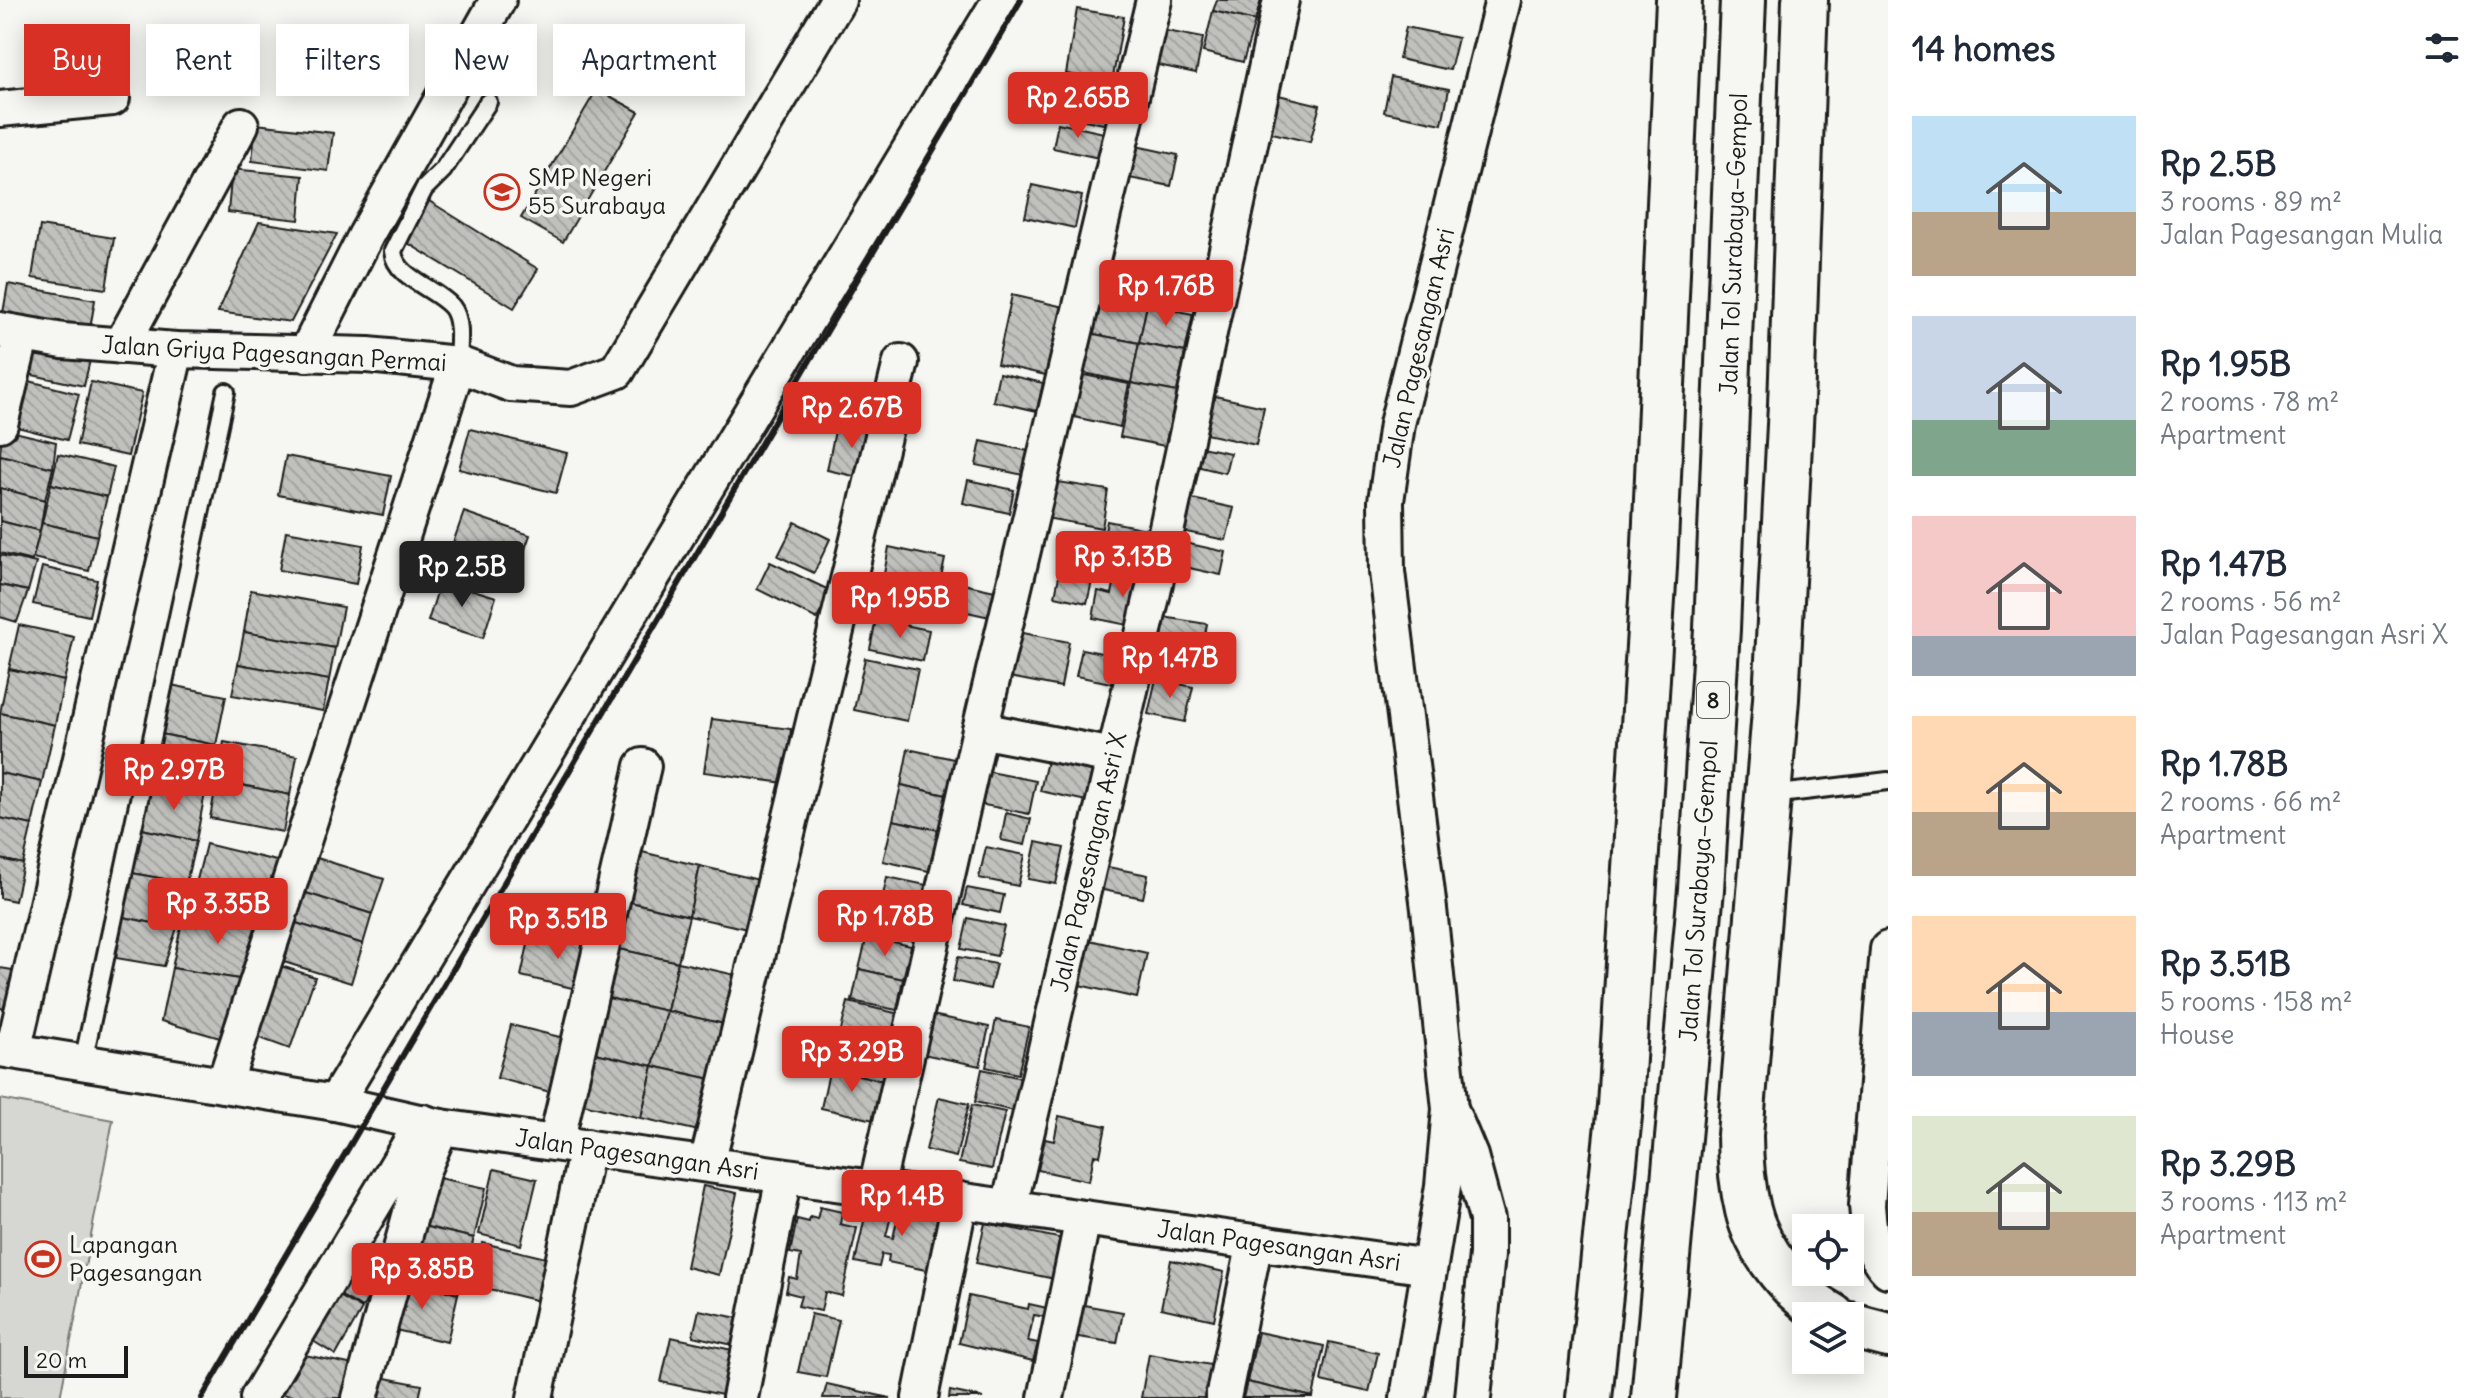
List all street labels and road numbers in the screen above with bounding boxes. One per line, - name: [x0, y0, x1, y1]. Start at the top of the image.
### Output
- street label: Jalan Tol Surabaya–Gempol: [1713, 93, 1753, 395]
- street label: Jalan Pagesangan Asri: [1376, 225, 1460, 471]
- street label: Jalan Griya Pagesangan Permai: [101, 329, 447, 377]
- road number: 8: [1697, 682, 1729, 718]
- street label: Jalan Pagesangan Asri X: [1044, 729, 1133, 995]
- street label: Jalan Tol Surabaya–Gempol: [1673, 739, 1723, 1043]
- street label: Jalan Pagesangan Asri: [514, 1122, 761, 1186]
- street label: Jalan Pagesangan Asri: [1156, 1213, 1403, 1277]

